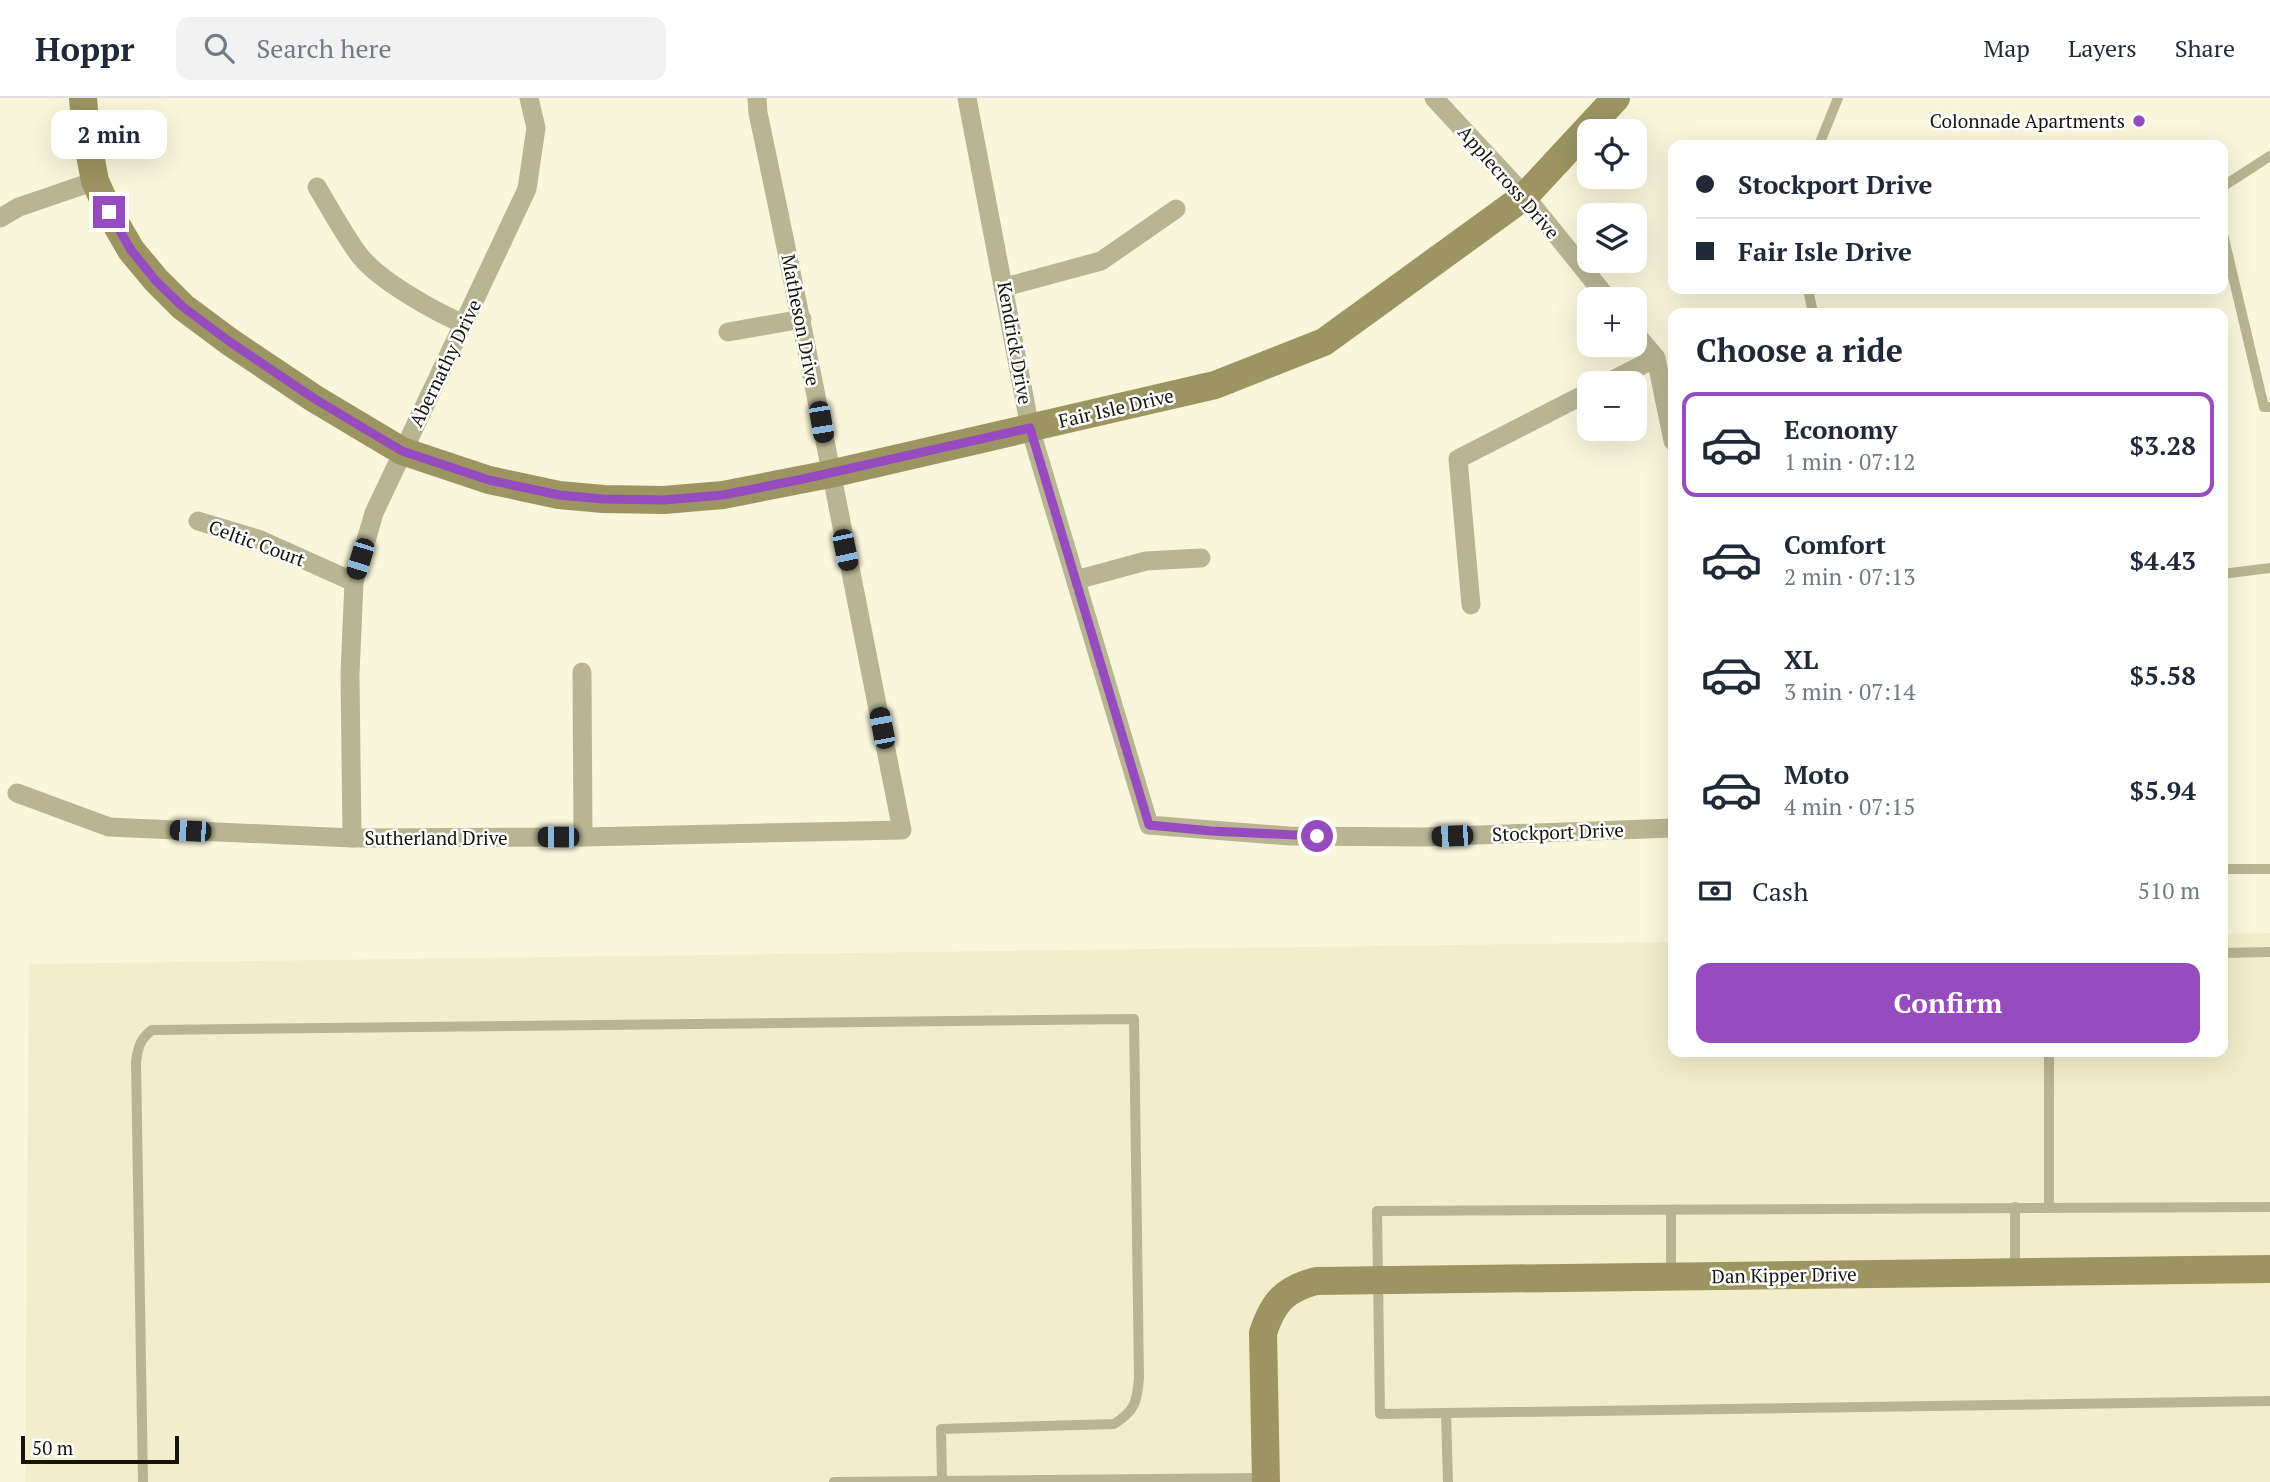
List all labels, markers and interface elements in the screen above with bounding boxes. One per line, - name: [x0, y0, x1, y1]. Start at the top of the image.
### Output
- search box: [176, 17, 666, 80]
- text: Hoppr: [35, 27, 134, 70]
- icon: search: [200, 29, 238, 67]
- text: Search here: [256, 31, 392, 65]
- text: Map: [1983, 32, 2030, 64]
- text: Layers: [2068, 32, 2137, 64]
- text: Share: [2175, 32, 2235, 64]
- place label: Colonnade Apartments: [1930, 108, 2125, 133]
- callout: 2 min: [51, 110, 167, 159]
- marker: Colonnade Apartments: [2131, 113, 2147, 129]
- text: 2 min: [78, 119, 140, 150]
- map controls: [1577, 119, 1647, 441]
- button: locate: [1577, 119, 1647, 189]
- street label: Applecross Drive: [1453, 120, 1566, 244]
- text: Stockport Drive: [1738, 167, 1933, 201]
- route end: [93, 196, 125, 228]
- button: layers: [1577, 203, 1647, 273]
- text: Fair Isle Drive: [1738, 234, 1912, 268]
- street label: Matheson Drive: [776, 252, 827, 388]
- street label: Kendrick Drive: [992, 280, 1039, 406]
- button: +: [1577, 287, 1647, 357]
- street label: Abernathy Drive: [403, 295, 486, 431]
- text: Choose a ride: [1696, 329, 1903, 371]
- button: −: [1577, 371, 1647, 441]
- street label: Fair Isle Drive: [1056, 382, 1176, 433]
- car: [808, 399, 835, 445]
- text: Economy: [1784, 412, 1897, 446]
- icon: car: [1700, 413, 1763, 476]
- text: $3.28: [2130, 428, 2196, 462]
- text: 1 min · 07:12: [1784, 446, 1916, 477]
- street label: Celtic Court: [206, 514, 309, 572]
- car: [831, 527, 860, 573]
- text: Comfort: [1784, 527, 1886, 561]
- icon: car: [1700, 528, 1763, 591]
- car: [344, 536, 377, 582]
- text: $4.43: [2130, 543, 2196, 577]
- text: 2 min · 07:13: [1784, 561, 1916, 592]
- text: XL: [1784, 642, 1818, 676]
- icon: car: [1700, 643, 1763, 706]
- text: $5.58: [2130, 658, 2196, 692]
- text: 3 min · 07:14: [1784, 676, 1916, 707]
- car: [868, 705, 897, 751]
- text: Moto: [1784, 757, 1849, 791]
- icon: car: [1700, 758, 1763, 821]
- text: $5.94: [2130, 773, 2196, 807]
- text: 4 min · 07:15: [1784, 791, 1916, 822]
- street label: Stockport Drive: [1492, 817, 1624, 846]
- car: [169, 819, 212, 843]
- route start: [1301, 820, 1333, 852]
- street label: Sutherland Drive: [364, 825, 508, 850]
- car: [1431, 825, 1474, 847]
- car: [538, 827, 580, 848]
- icon: cash: [1696, 872, 1734, 910]
- text: Cash: [1752, 874, 1808, 908]
- text: 510 m: [2138, 875, 2200, 906]
- button: Confirm: [1696, 963, 2200, 1043]
- street label: Dan Kipper Drive: [1711, 1261, 1857, 1288]
- scale bar: [21, 1433, 178, 1465]
- text: 50 m: [32, 1435, 73, 1460]

